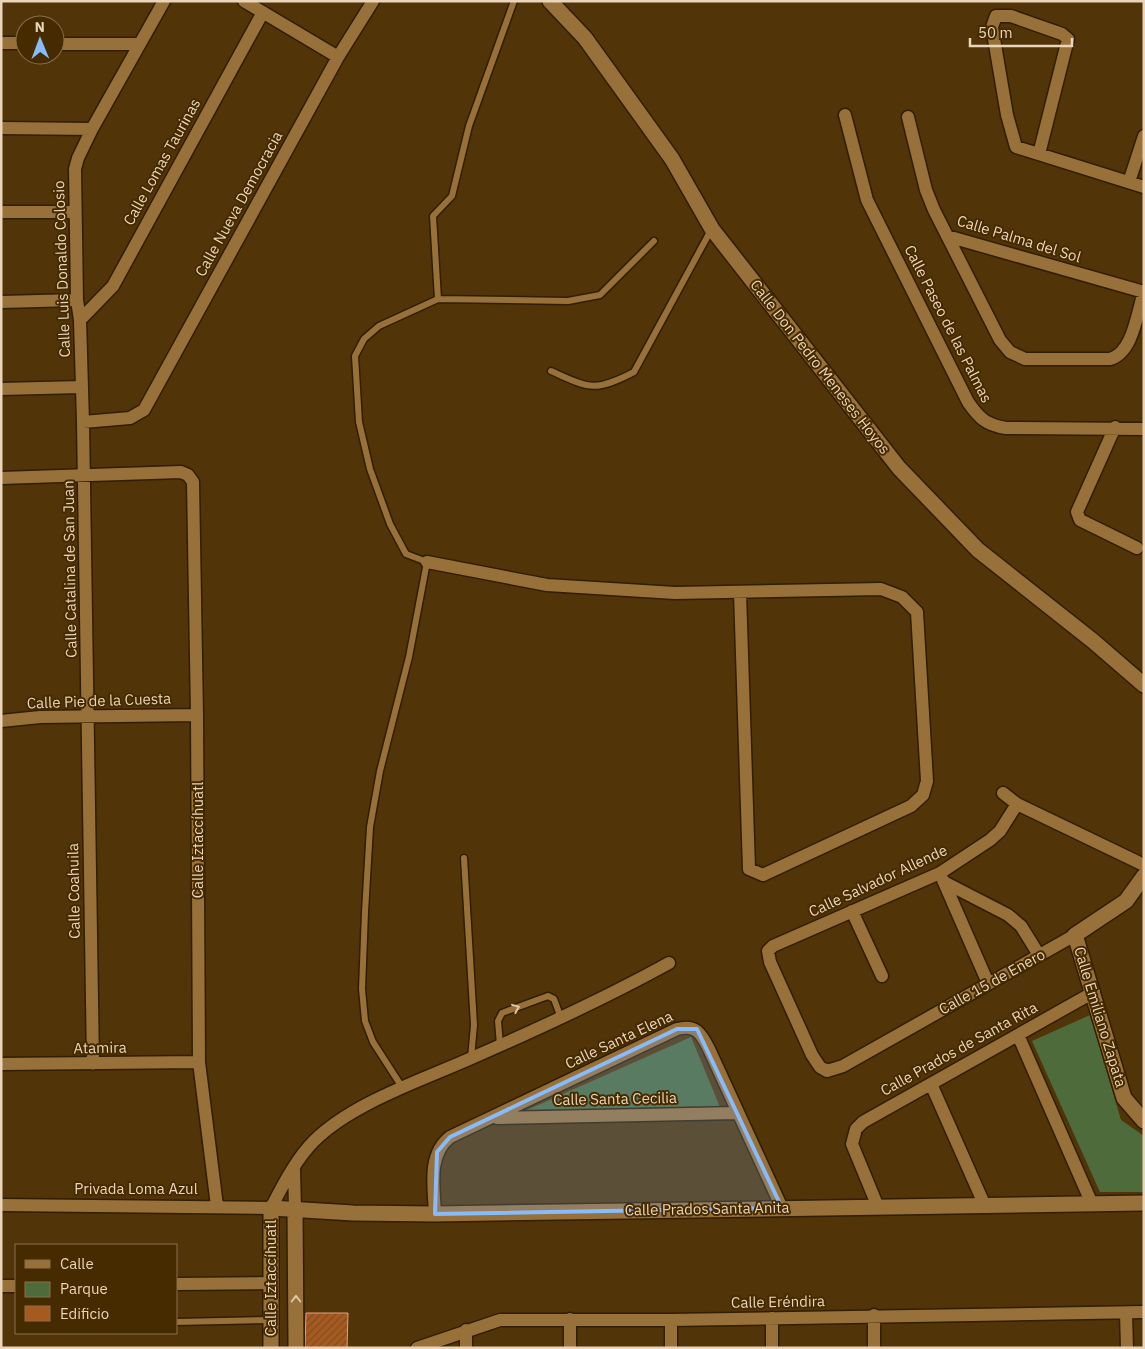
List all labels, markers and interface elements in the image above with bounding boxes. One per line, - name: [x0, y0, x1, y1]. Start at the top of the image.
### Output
- north arrow: [15, 15, 65, 65]
- scale bar: [970, 15, 1072, 47]
- text: N: [35, 18, 45, 36]
- text: 50 m: [978, 23, 1013, 42]
- street label: Calle Lomas Taurinas: [119, 95, 204, 228]
- street label: Calle Nueva Democracia: [191, 128, 286, 280]
- street label: Calle Luis Donaldo Colosio: [49, 180, 74, 358]
- street label: Calle Palma del Sol: [955, 211, 1083, 266]
- street label: Calle Paseo de las Palmas: [900, 242, 997, 406]
- street label: Calle Don Pedro Meneses Hoyos: [746, 276, 895, 458]
- street label: Calle Catalina de San Juan: [58, 480, 81, 658]
- street label: Calle Pie de la Cuesta: [26, 688, 171, 713]
- street label: Calle Iztaccíhuatl: [188, 782, 207, 898]
- street label: Calle Salvador Allende: [806, 840, 950, 921]
- street label: Calle Coahuila: [63, 843, 84, 939]
- street label: Calle Emiliano Zapata: [1070, 944, 1131, 1089]
- street label: Calle 15 de Enero: [935, 945, 1048, 1019]
- street label: Calle Prados de Santa Rita: [877, 997, 1041, 1100]
- one-way arrow: [511, 1003, 520, 1014]
- street label: Calle Santa Elena: [562, 1006, 676, 1073]
- street label: Atamira: [73, 1038, 127, 1057]
- street label: Calle Santa Cecilia: [553, 1088, 677, 1109]
- street label: Privada Loma Azul: [74, 1179, 198, 1198]
- street label: Calle Prados Santa Anita: [624, 1198, 790, 1219]
- street label: Calle Iztaccíhuatl: [261, 1220, 280, 1336]
- legend: [15, 1244, 178, 1334]
- text: Calle: [60, 1254, 94, 1273]
- text: Parque: [60, 1279, 108, 1298]
- street label: Calle Eréndira: [731, 1291, 825, 1312]
- one-way arrow: [291, 1295, 301, 1302]
- text: Edificio: [60, 1304, 109, 1323]

